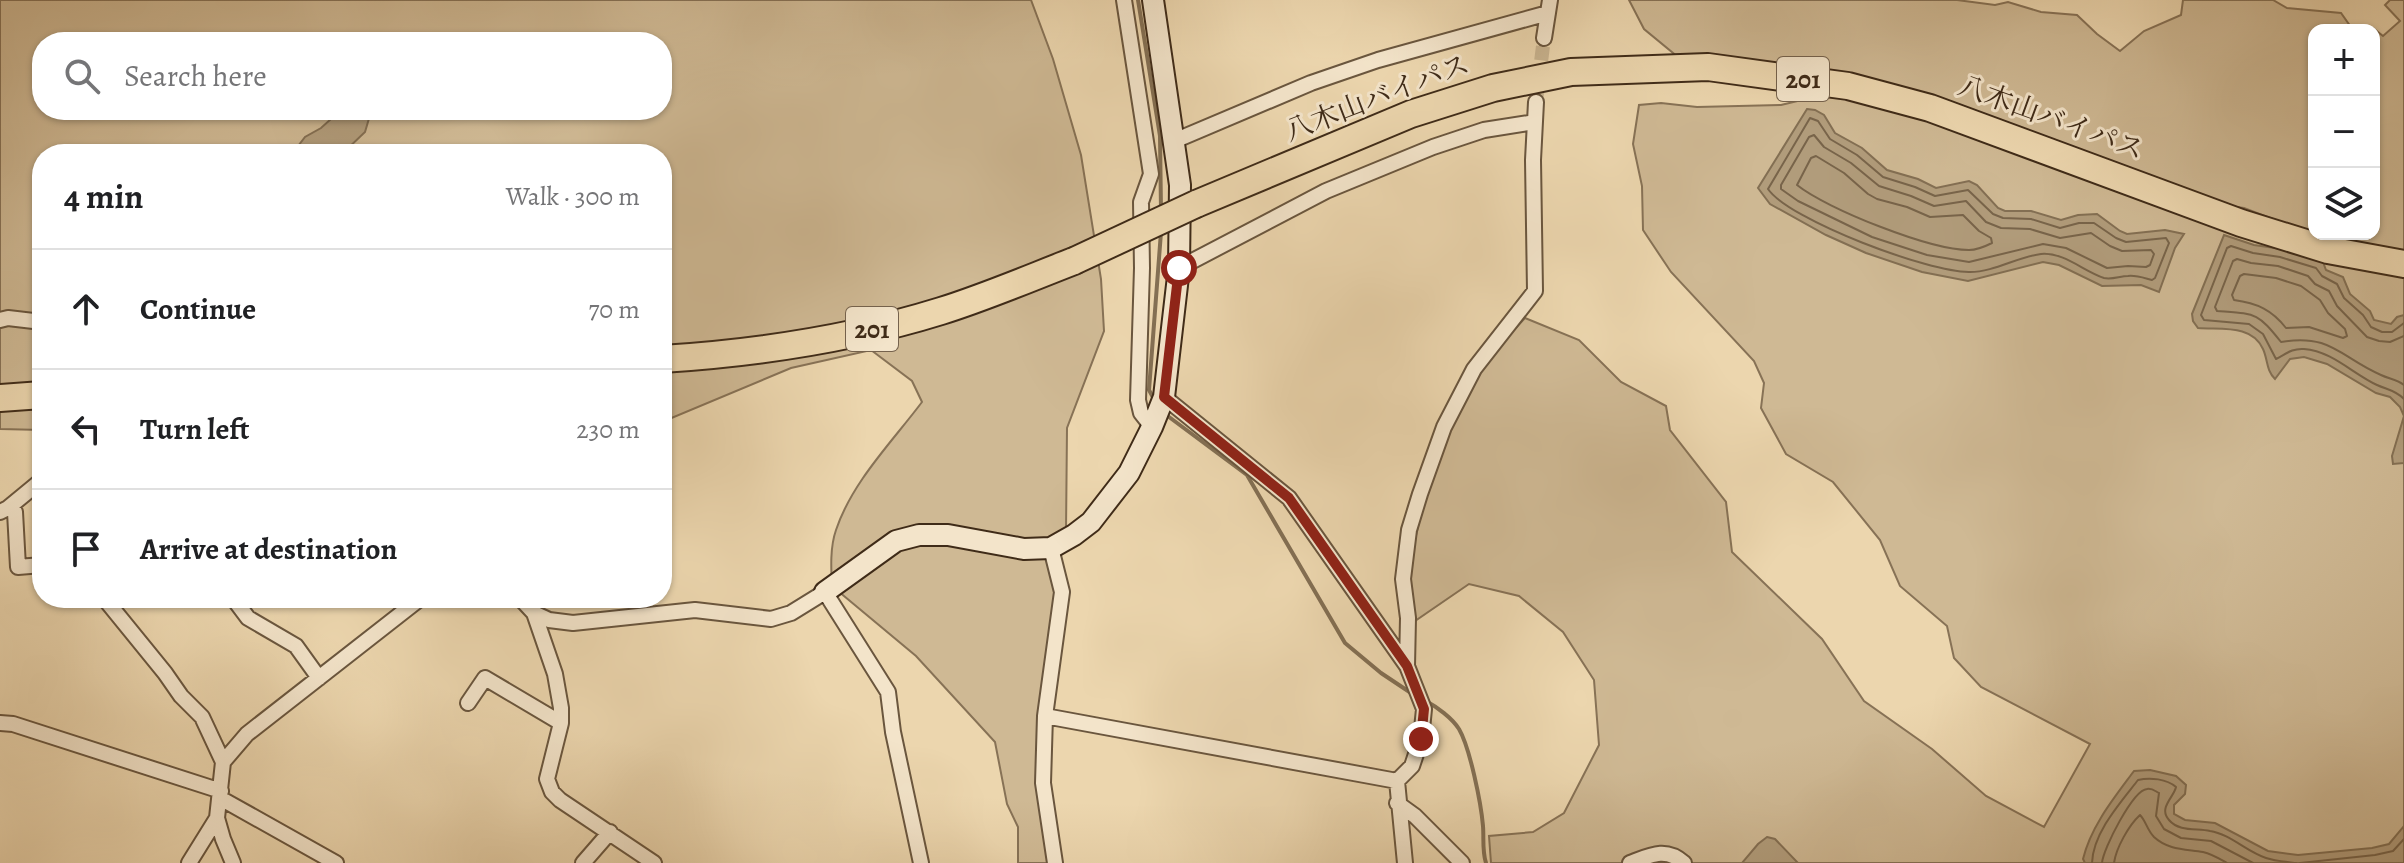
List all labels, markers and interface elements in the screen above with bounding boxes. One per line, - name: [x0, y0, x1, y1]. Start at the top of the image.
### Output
- map controls: [2308, 24, 2380, 240]
- button: +: [2308, 24, 2380, 96]
- search box: [32, 32, 672, 120]
- street label: 八木山バイパス: [1279, 45, 1475, 151]
- icon: search: [60, 54, 104, 98]
- text: Search here: [124, 56, 267, 96]
- road number: 201: [1777, 57, 1829, 101]
- street label: 八木山バイパス: [1953, 67, 2149, 169]
- button: −: [2308, 96, 2380, 168]
- button: layers: [2308, 168, 2380, 240]
- text: 4 min: [64, 173, 143, 220]
- text: Walk · 300 m: [506, 179, 640, 214]
- route start: [1161, 250, 1197, 286]
- icon: ahead: [64, 287, 108, 331]
- text: Continue: [140, 289, 256, 329]
- text: 70 m: [588, 292, 640, 327]
- road number: 201: [846, 307, 898, 351]
- icon: left: [64, 407, 108, 451]
- text: Turn left: [140, 409, 249, 449]
- text: 230 m: [576, 412, 640, 447]
- icon: arrive: [64, 527, 108, 571]
- text: Arrive at destination: [140, 529, 397, 569]
- route end: [1403, 721, 1439, 757]

